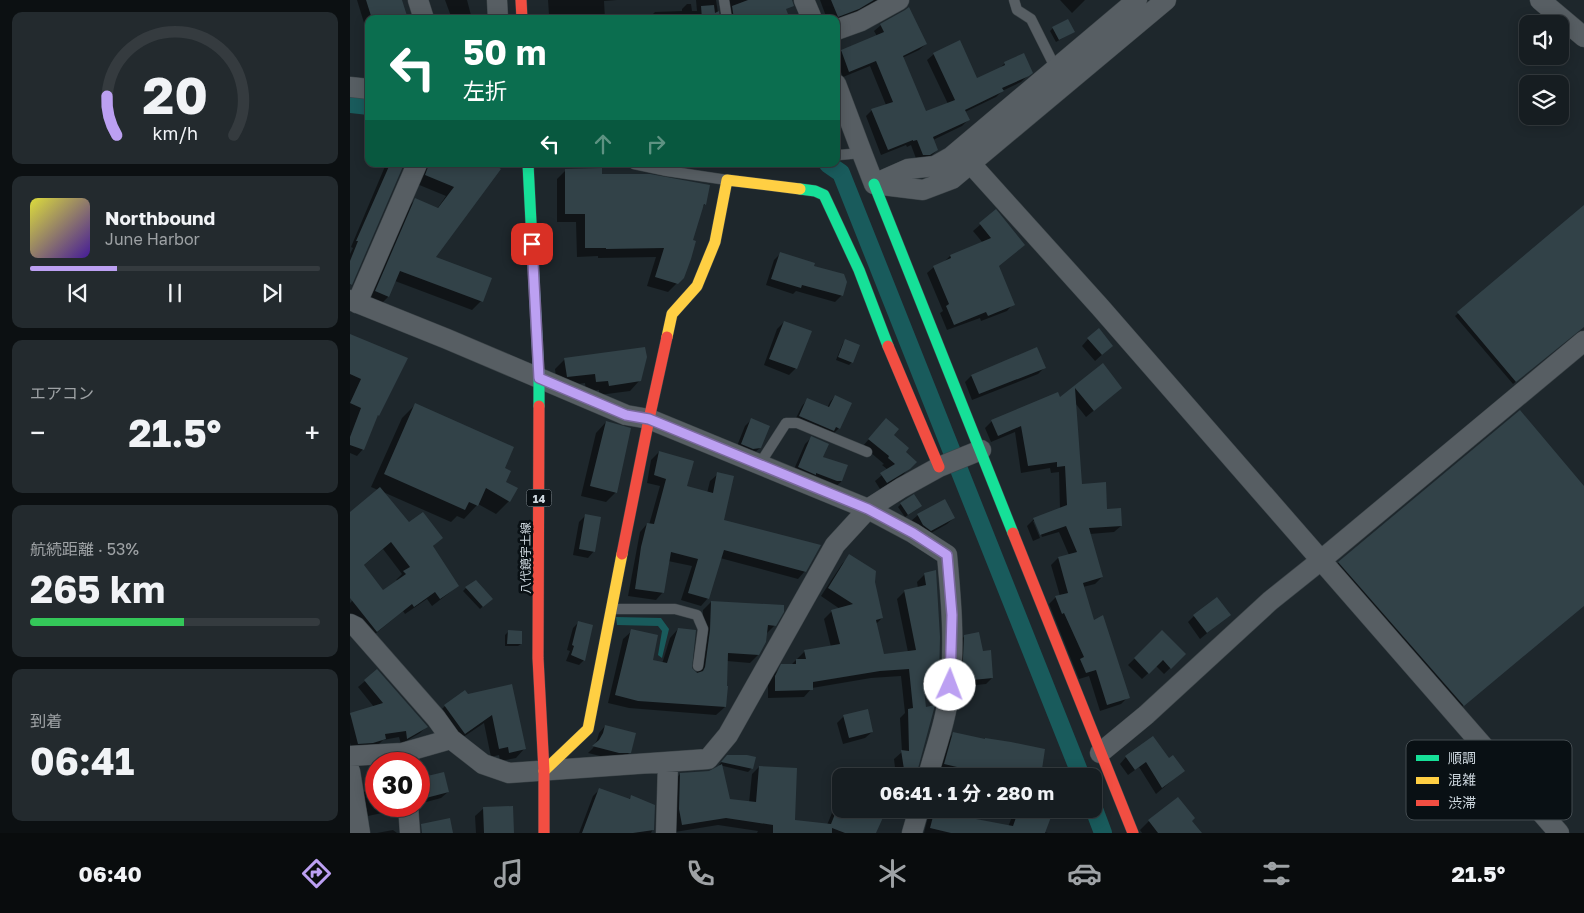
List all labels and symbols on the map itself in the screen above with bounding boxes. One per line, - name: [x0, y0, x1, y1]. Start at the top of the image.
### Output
- pin: [511, 223, 553, 265]
- road number: 14: [526, 489, 552, 506]
- street label: 八代鏡宇土線: [518, 522, 533, 594]
- position arrow: [923, 658, 975, 710]
- legend: [1406, 740, 1572, 820]
- text: 順調: [1448, 749, 1476, 766]
- speed limit sign: 30: [365, 752, 430, 817]
- text: 混雑: [1448, 771, 1476, 788]
- text: 渋滞: [1448, 794, 1476, 811]

